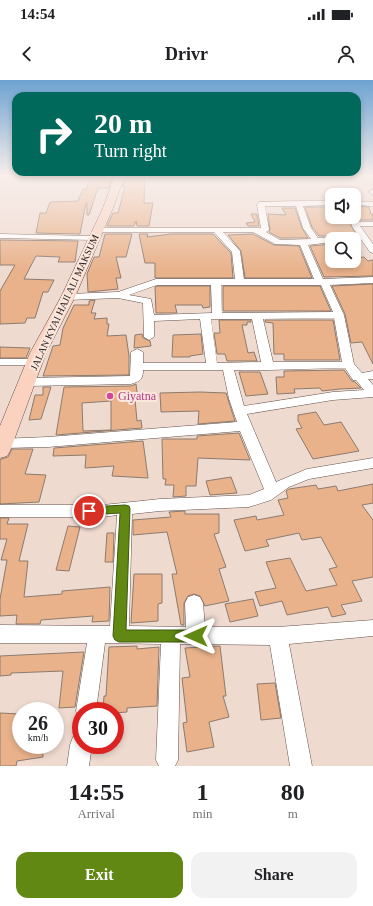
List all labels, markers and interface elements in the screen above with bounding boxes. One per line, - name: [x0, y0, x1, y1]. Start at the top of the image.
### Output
- text: 14:54: [20, 6, 55, 22]
- icon: back: [16, 43, 38, 65]
- icon: person: [335, 43, 357, 65]
- text: Drivr: [165, 44, 208, 64]
- icon: right: [28, 108, 80, 160]
- text: 20 m: [94, 108, 152, 139]
- text: Turn right: [94, 141, 167, 161]
- map controls: [325, 188, 361, 268]
- button: sound: [325, 188, 361, 224]
- button: search: [325, 232, 361, 268]
- street label: JALAN KYAI HAJI ALI MAKSUM: [28, 233, 101, 372]
- place label: Giyatna: [118, 389, 157, 403]
- marker: Giyatna: [105, 391, 115, 401]
- pin: [72, 494, 106, 528]
- icon: arrive: [78, 500, 100, 522]
- position arrow: [175, 615, 217, 657]
- speed limit sign: 30: [72, 702, 124, 754]
- text: 26: [28, 712, 48, 734]
- text: km/h: [28, 732, 48, 743]
- text: 14:55: [68, 779, 124, 805]
- text: 1: [196, 779, 208, 805]
- text: 80: [281, 779, 305, 805]
- text: Arrival: [77, 806, 115, 821]
- text: min: [192, 806, 213, 821]
- text: m: [288, 806, 298, 821]
- button: Exit: [16, 852, 183, 898]
- button: Share: [191, 852, 357, 898]

